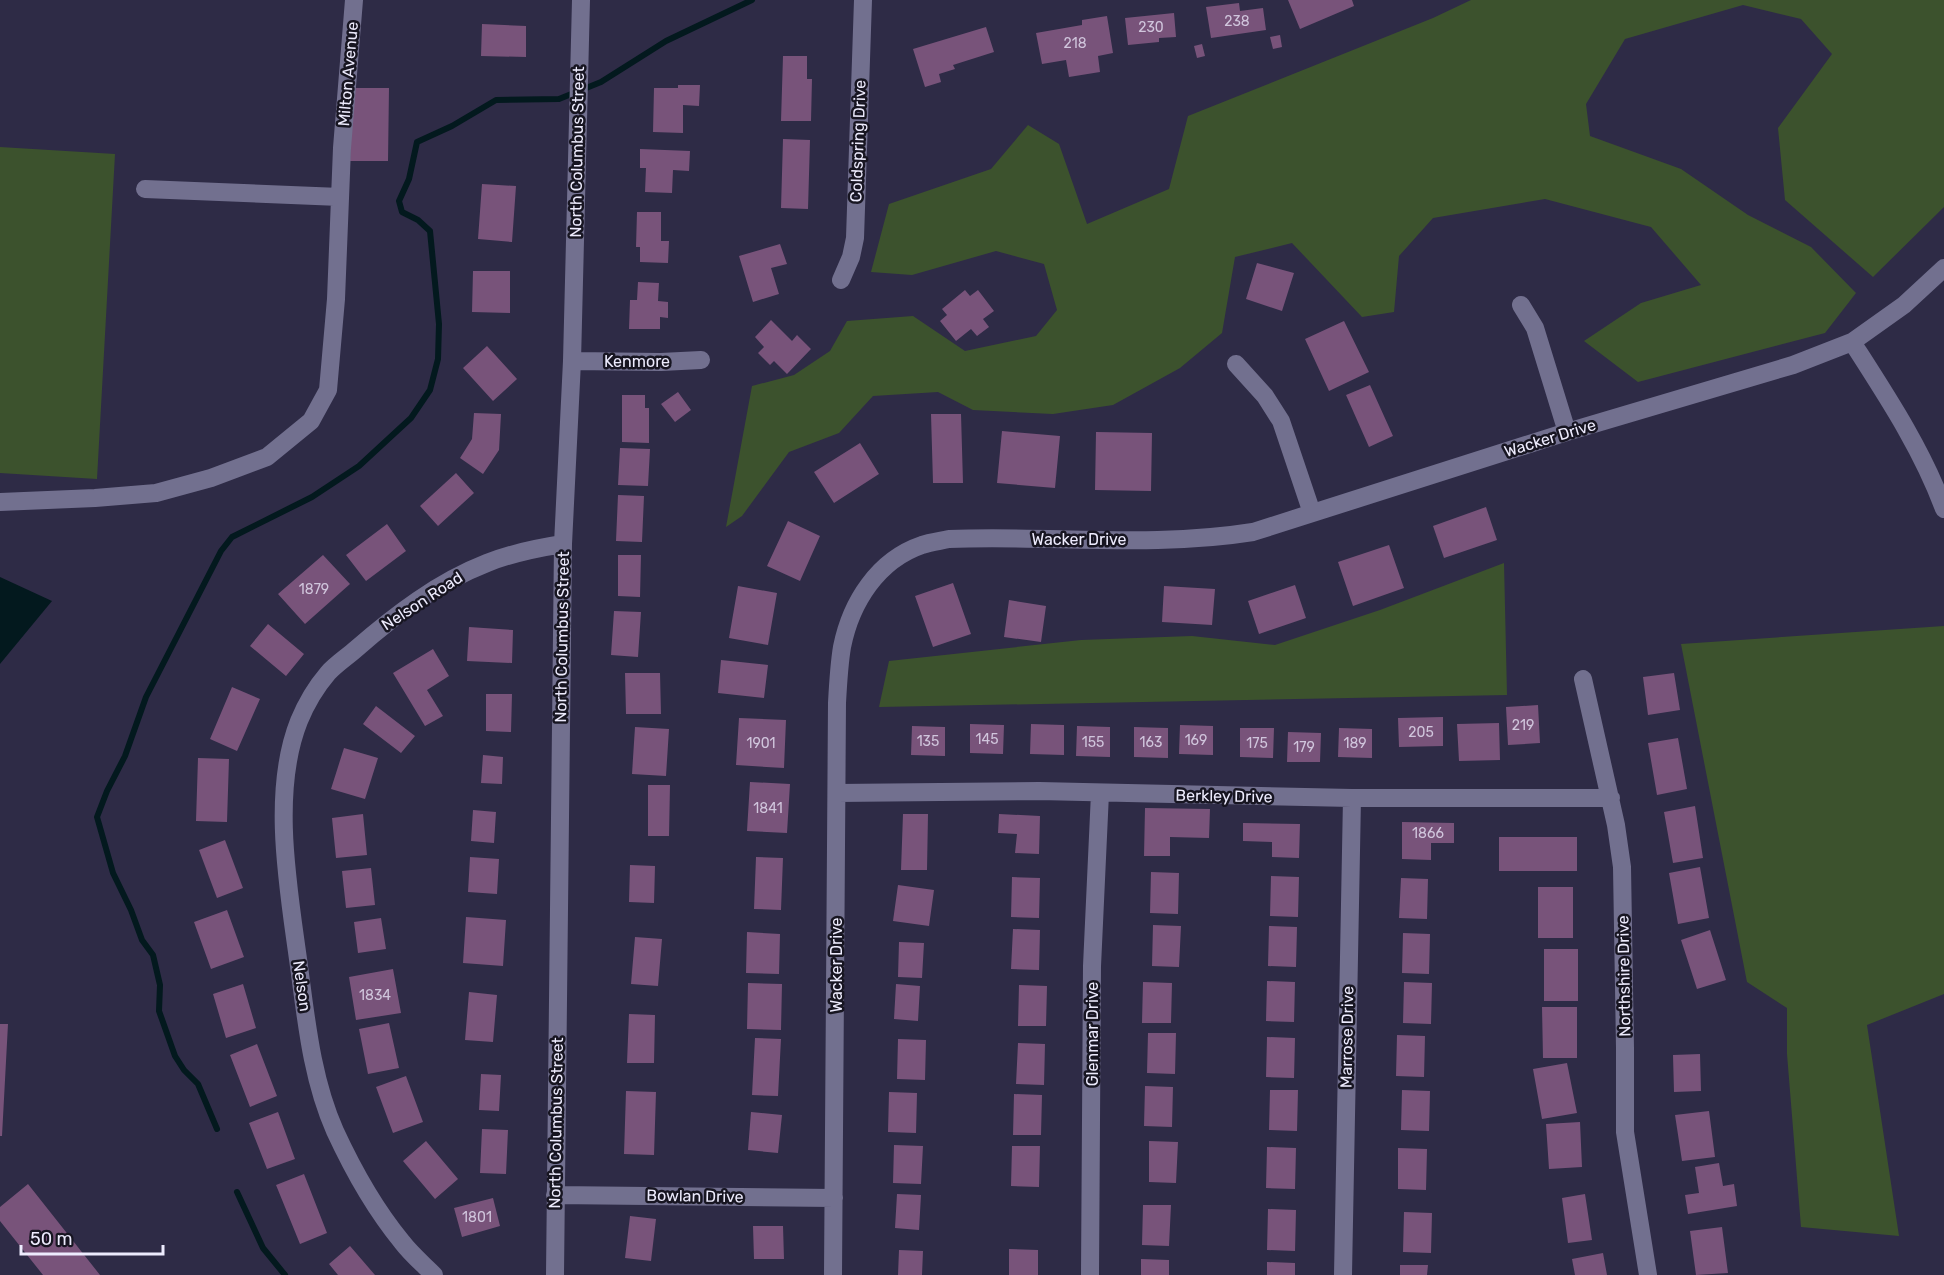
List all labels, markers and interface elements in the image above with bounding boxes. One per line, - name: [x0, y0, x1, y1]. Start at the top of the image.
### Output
- house number: 238: [1224, 13, 1250, 30]
- house number: 230: [1138, 19, 1164, 36]
- street label: Milton Avenue: [334, 21, 362, 127]
- house number: 218: [1063, 35, 1087, 52]
- street label: North Columbus Street: [566, 66, 588, 238]
- street label: Coldspring Drive: [846, 79, 870, 203]
- street label: Kenmore: [604, 352, 670, 371]
- street label: Wacker Drive: [1502, 415, 1598, 461]
- street label: Wacker Drive: [1031, 530, 1127, 549]
- street label: North Columbus Street: [551, 551, 573, 723]
- street label: Nelson Road: [378, 568, 466, 634]
- house number: 1879: [299, 581, 329, 598]
- house number: 219: [1512, 717, 1534, 734]
- house number: 205: [1408, 724, 1434, 741]
- house number: 145: [975, 731, 999, 748]
- house number: 169: [1185, 732, 1207, 749]
- house number: 135: [917, 733, 939, 750]
- house number: 155: [1082, 734, 1104, 751]
- house number: 163: [1140, 734, 1162, 751]
- house number: 1901: [746, 735, 776, 752]
- house number: 175: [1246, 735, 1268, 752]
- house number: 189: [1343, 735, 1367, 752]
- house number: 179: [1293, 739, 1315, 756]
- street label: Berkley Drive: [1175, 786, 1273, 806]
- house number: 1841: [753, 800, 783, 817]
- house number: 1866: [1412, 825, 1444, 842]
- street label: Northshire Drive: [1613, 915, 1635, 1037]
- street label: Wacker Drive: [827, 917, 846, 1013]
- street label: Nelson: [289, 959, 315, 1013]
- street label: Glenmar Drive: [1083, 982, 1102, 1086]
- street label: Marrose Drive: [1337, 986, 1357, 1088]
- house number: 1834: [359, 987, 391, 1004]
- street label: North Columbus Street: [545, 1037, 567, 1209]
- street label: Bowlan Drive: [646, 1186, 744, 1206]
- house number: 1801: [462, 1209, 492, 1226]
- scale bar: [21, 1218, 164, 1256]
- text: 50 m: [30, 1228, 73, 1250]

